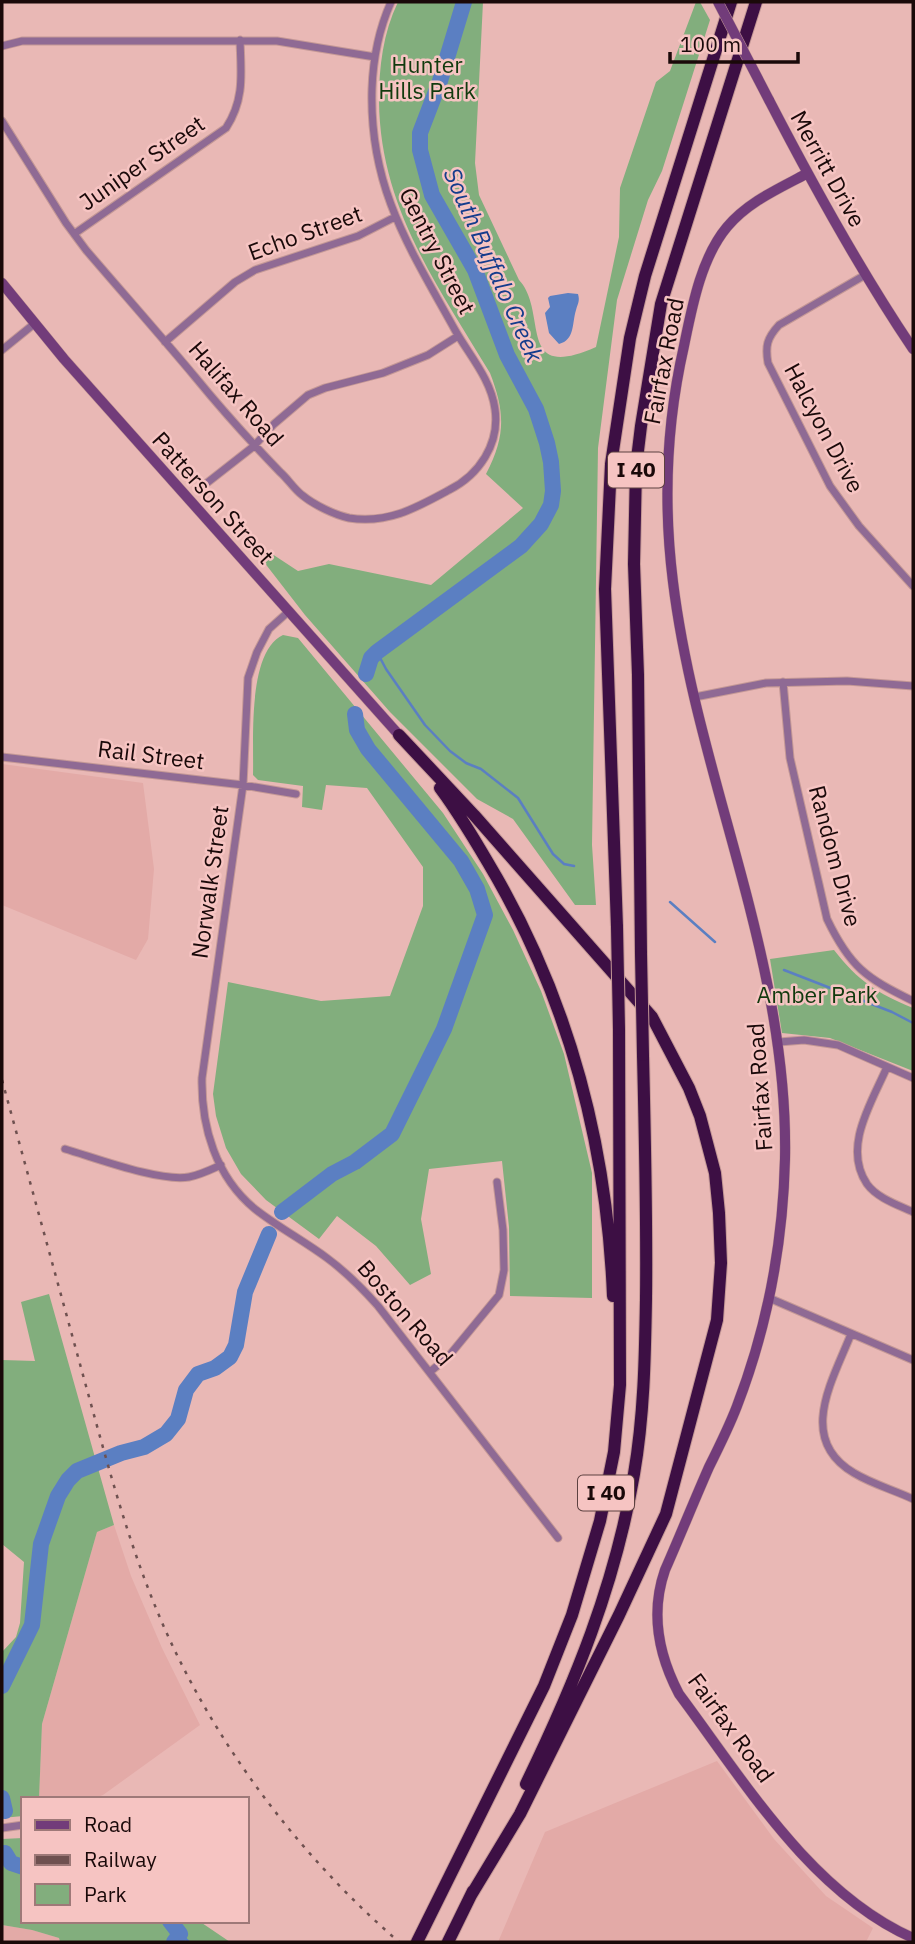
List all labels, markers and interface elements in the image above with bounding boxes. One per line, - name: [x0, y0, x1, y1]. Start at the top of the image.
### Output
- scale bar: [670, 21, 798, 65]
- text: 100 m: [680, 30, 741, 58]
- park label: Hunter Hills Park: [378, 49, 476, 105]
- street label: Merritt Drive: [785, 105, 873, 232]
- street label: Juniper Street: [73, 108, 210, 216]
- water label: South Buffalo Creek: [437, 162, 551, 367]
- street label: Gentry Street: [393, 182, 483, 319]
- street label: Echo Street: [244, 198, 366, 267]
- street label: Fairfax Road: [636, 295, 690, 427]
- street label: Halifax Road: [183, 334, 291, 452]
- street label: Halcyon Drive: [778, 358, 872, 497]
- street label: Patterson Street: [146, 425, 281, 570]
- road number: I 40: [608, 452, 664, 488]
- street label: Rail Street: [96, 733, 206, 775]
- street label: Random Drive: [803, 782, 869, 930]
- street label: Norwalk Street: [183, 803, 235, 960]
- park label: Amber Park: [756, 979, 878, 1009]
- street label: Fairfax Road: [740, 1022, 778, 1152]
- street label: Boston Road: [351, 1253, 460, 1372]
- road number: I 40: [578, 1476, 634, 1510]
- street label: Fairfax Road: [682, 1667, 782, 1788]
- legend: [21, 1797, 248, 1923]
- text: Road: [84, 1810, 132, 1838]
- text: Railway: [84, 1845, 157, 1873]
- text: Park: [84, 1880, 127, 1908]

